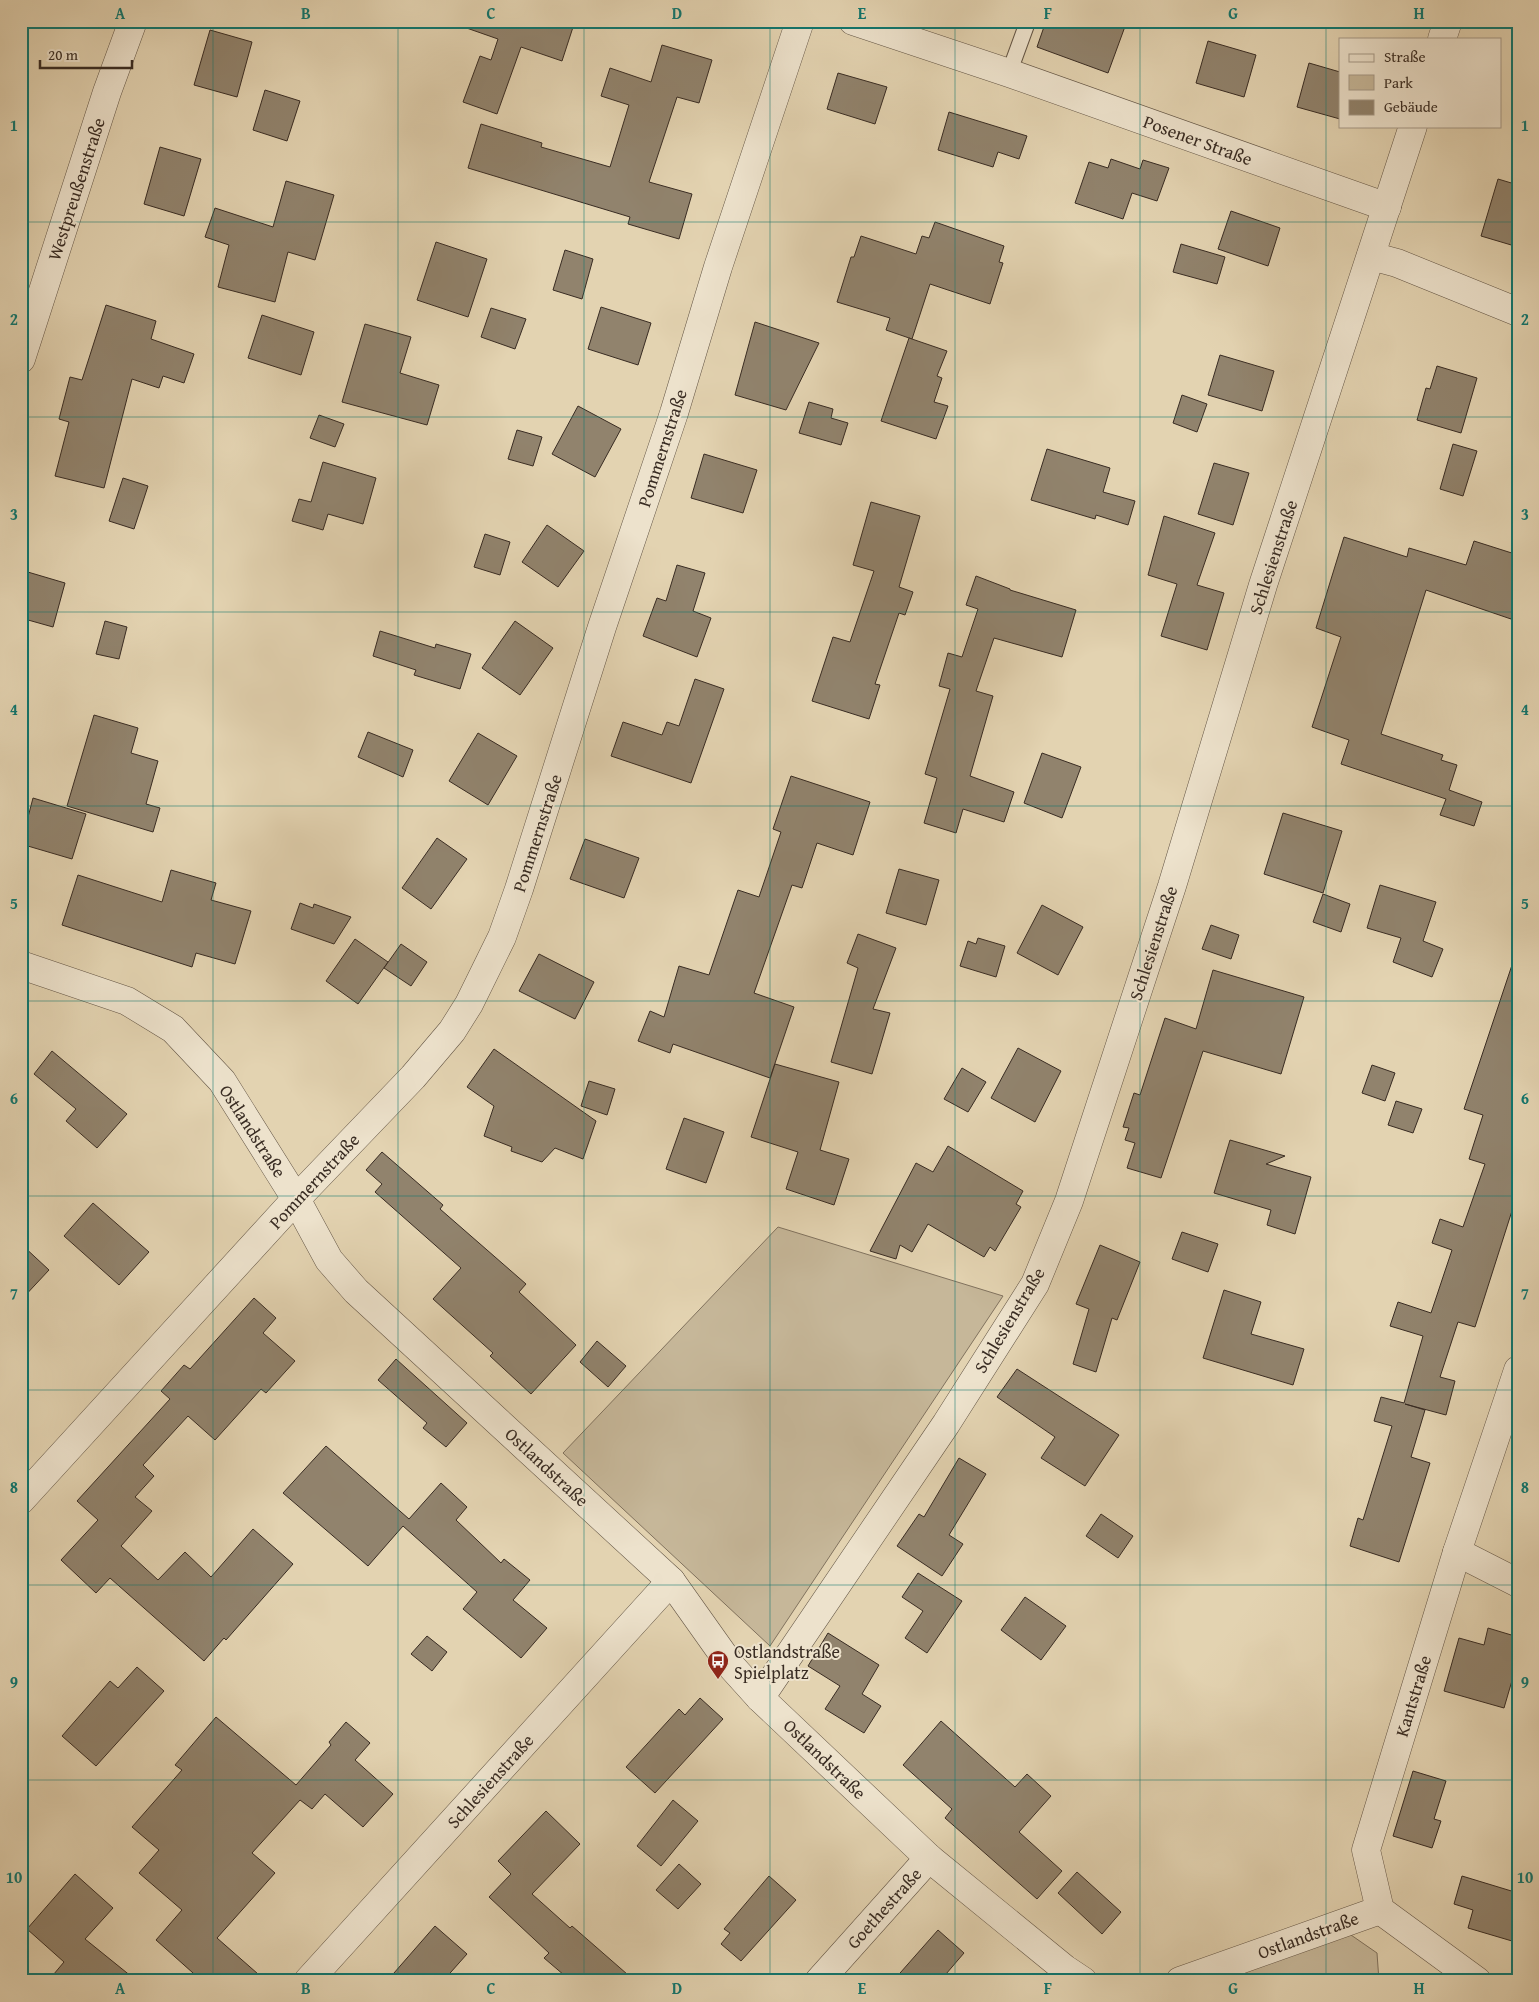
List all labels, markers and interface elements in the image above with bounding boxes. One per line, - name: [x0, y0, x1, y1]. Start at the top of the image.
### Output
- text: A: [115, 1, 126, 25]
- text: B: [301, 1, 311, 25]
- text: C: [486, 1, 496, 25]
- text: D: [672, 1, 682, 25]
- text: E: [858, 1, 867, 25]
- text: F: [1044, 1, 1052, 25]
- text: G: [1228, 1, 1238, 25]
- text: H: [1413, 1, 1425, 25]
- scale bar: [40, 38, 132, 70]
- legend: [1339, 38, 1502, 128]
- text: 20 m: [48, 44, 79, 65]
- text: Straße: [1384, 46, 1426, 67]
- text: Park: [1384, 72, 1413, 93]
- text: Gebäude: [1384, 96, 1438, 117]
- street label: Posener Straße: [1140, 108, 1256, 172]
- text: 1: [10, 113, 18, 137]
- text: 1: [1521, 113, 1529, 137]
- street label: Westpreußenstraße: [40, 114, 112, 264]
- text: 2: [10, 307, 18, 331]
- text: 2: [1521, 307, 1529, 331]
- street label: Pommernstraße: [630, 386, 694, 510]
- street label: Schlesienstraße: [1242, 496, 1304, 618]
- text: 3: [10, 502, 18, 526]
- text: 3: [1521, 502, 1529, 526]
- text: 4: [10, 697, 18, 721]
- text: 4: [1521, 697, 1529, 721]
- street label: Pommernstraße: [505, 771, 569, 895]
- street label: Schlesienstraße: [1122, 882, 1184, 1004]
- text: 5: [10, 891, 18, 915]
- text: 5: [1521, 891, 1529, 915]
- street label: Ostlandstraße: [213, 1079, 293, 1183]
- text: 6: [10, 1086, 18, 1110]
- text: 6: [1521, 1086, 1529, 1110]
- street label: Pommernstraße: [262, 1127, 366, 1235]
- street label: Schlesienstraße: [967, 1262, 1051, 1378]
- text: 7: [10, 1281, 18, 1305]
- text: 7: [1521, 1281, 1529, 1305]
- street label: Ostlandstraße: [499, 1421, 595, 1513]
- text: 8: [10, 1475, 18, 1499]
- text: 8: [1521, 1475, 1529, 1499]
- place label: Ostlandstraße Spielplatz: [734, 1638, 840, 1686]
- bus stop icon: Ostlandstraße Spielplatz: [706, 1649, 730, 1680]
- street label: Kantstraße: [1388, 1652, 1438, 1740]
- text: 9: [10, 1670, 18, 1694]
- text: 9: [1521, 1670, 1529, 1694]
- street label: Ostlandstraße: [778, 1712, 872, 1806]
- street label: Schlesienstraße: [440, 1728, 540, 1834]
- street label: Goethestraße: [840, 1861, 928, 1955]
- text: 10: [6, 1865, 22, 1889]
- text: 10: [1517, 1865, 1533, 1889]
- street label: Ostlandstraße: [1254, 1904, 1362, 1966]
- text: A: [115, 1976, 126, 2000]
- text: B: [301, 1976, 311, 2000]
- text: C: [486, 1976, 496, 2000]
- text: D: [672, 1976, 682, 2000]
- text: E: [858, 1976, 867, 2000]
- text: F: [1044, 1976, 1052, 2000]
- text: G: [1228, 1976, 1238, 2000]
- text: H: [1413, 1976, 1425, 2000]

